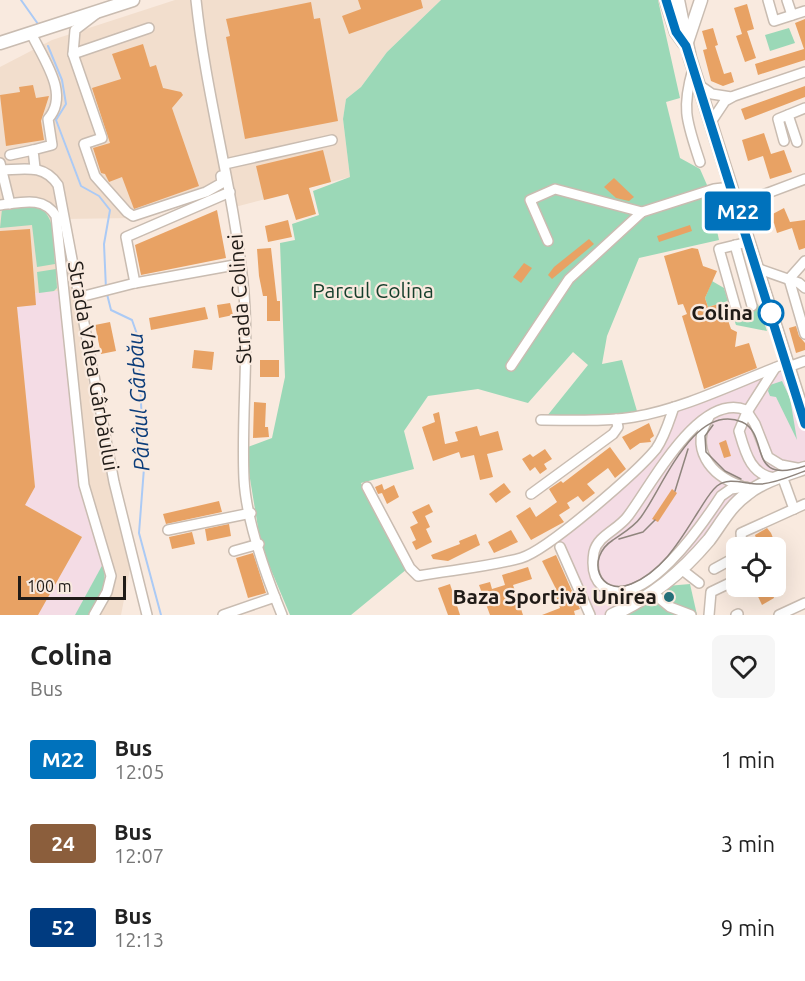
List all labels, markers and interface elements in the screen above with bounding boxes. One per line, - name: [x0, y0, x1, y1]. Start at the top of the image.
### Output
- line badge: M22: [704, 192, 772, 230]
- text: M22: [717, 199, 759, 223]
- street label: Strada Colinei: [222, 233, 256, 365]
- street label: Strada Valea Gârbăului: [64, 259, 124, 473]
- park label: Parcul Colina: [312, 278, 434, 302]
- place label: Colina: [691, 300, 753, 324]
- marker: Colina: [758, 300, 784, 326]
- water label: Pârâul Gârbău: [121, 332, 154, 472]
- map controls: [726, 537, 786, 597]
- button: locate: [726, 537, 786, 597]
- scale bar: [18, 573, 126, 600]
- text: 100 m: [27, 577, 72, 595]
- place label: Baza Sportivă Unirea: [453, 584, 657, 608]
- marker: Baza Sportivă Unirea: [662, 590, 676, 604]
- button: heart: [712, 635, 775, 698]
- text: Colina: [30, 639, 112, 670]
- text: Bus: [30, 677, 63, 700]
- text: Bus: [114, 735, 152, 760]
- text: M22: [42, 747, 84, 771]
- text: 1 min: [721, 747, 775, 772]
- text: 12:05: [114, 760, 164, 783]
- text: Bus: [114, 819, 152, 844]
- text: 24: [51, 831, 75, 855]
- text: 3 min: [721, 831, 775, 856]
- text: 12:07: [114, 844, 164, 867]
- text: Bus: [114, 903, 152, 928]
- text: 52: [51, 915, 75, 939]
- text: 9 min: [721, 915, 775, 940]
- text: 12:13: [114, 928, 164, 951]

